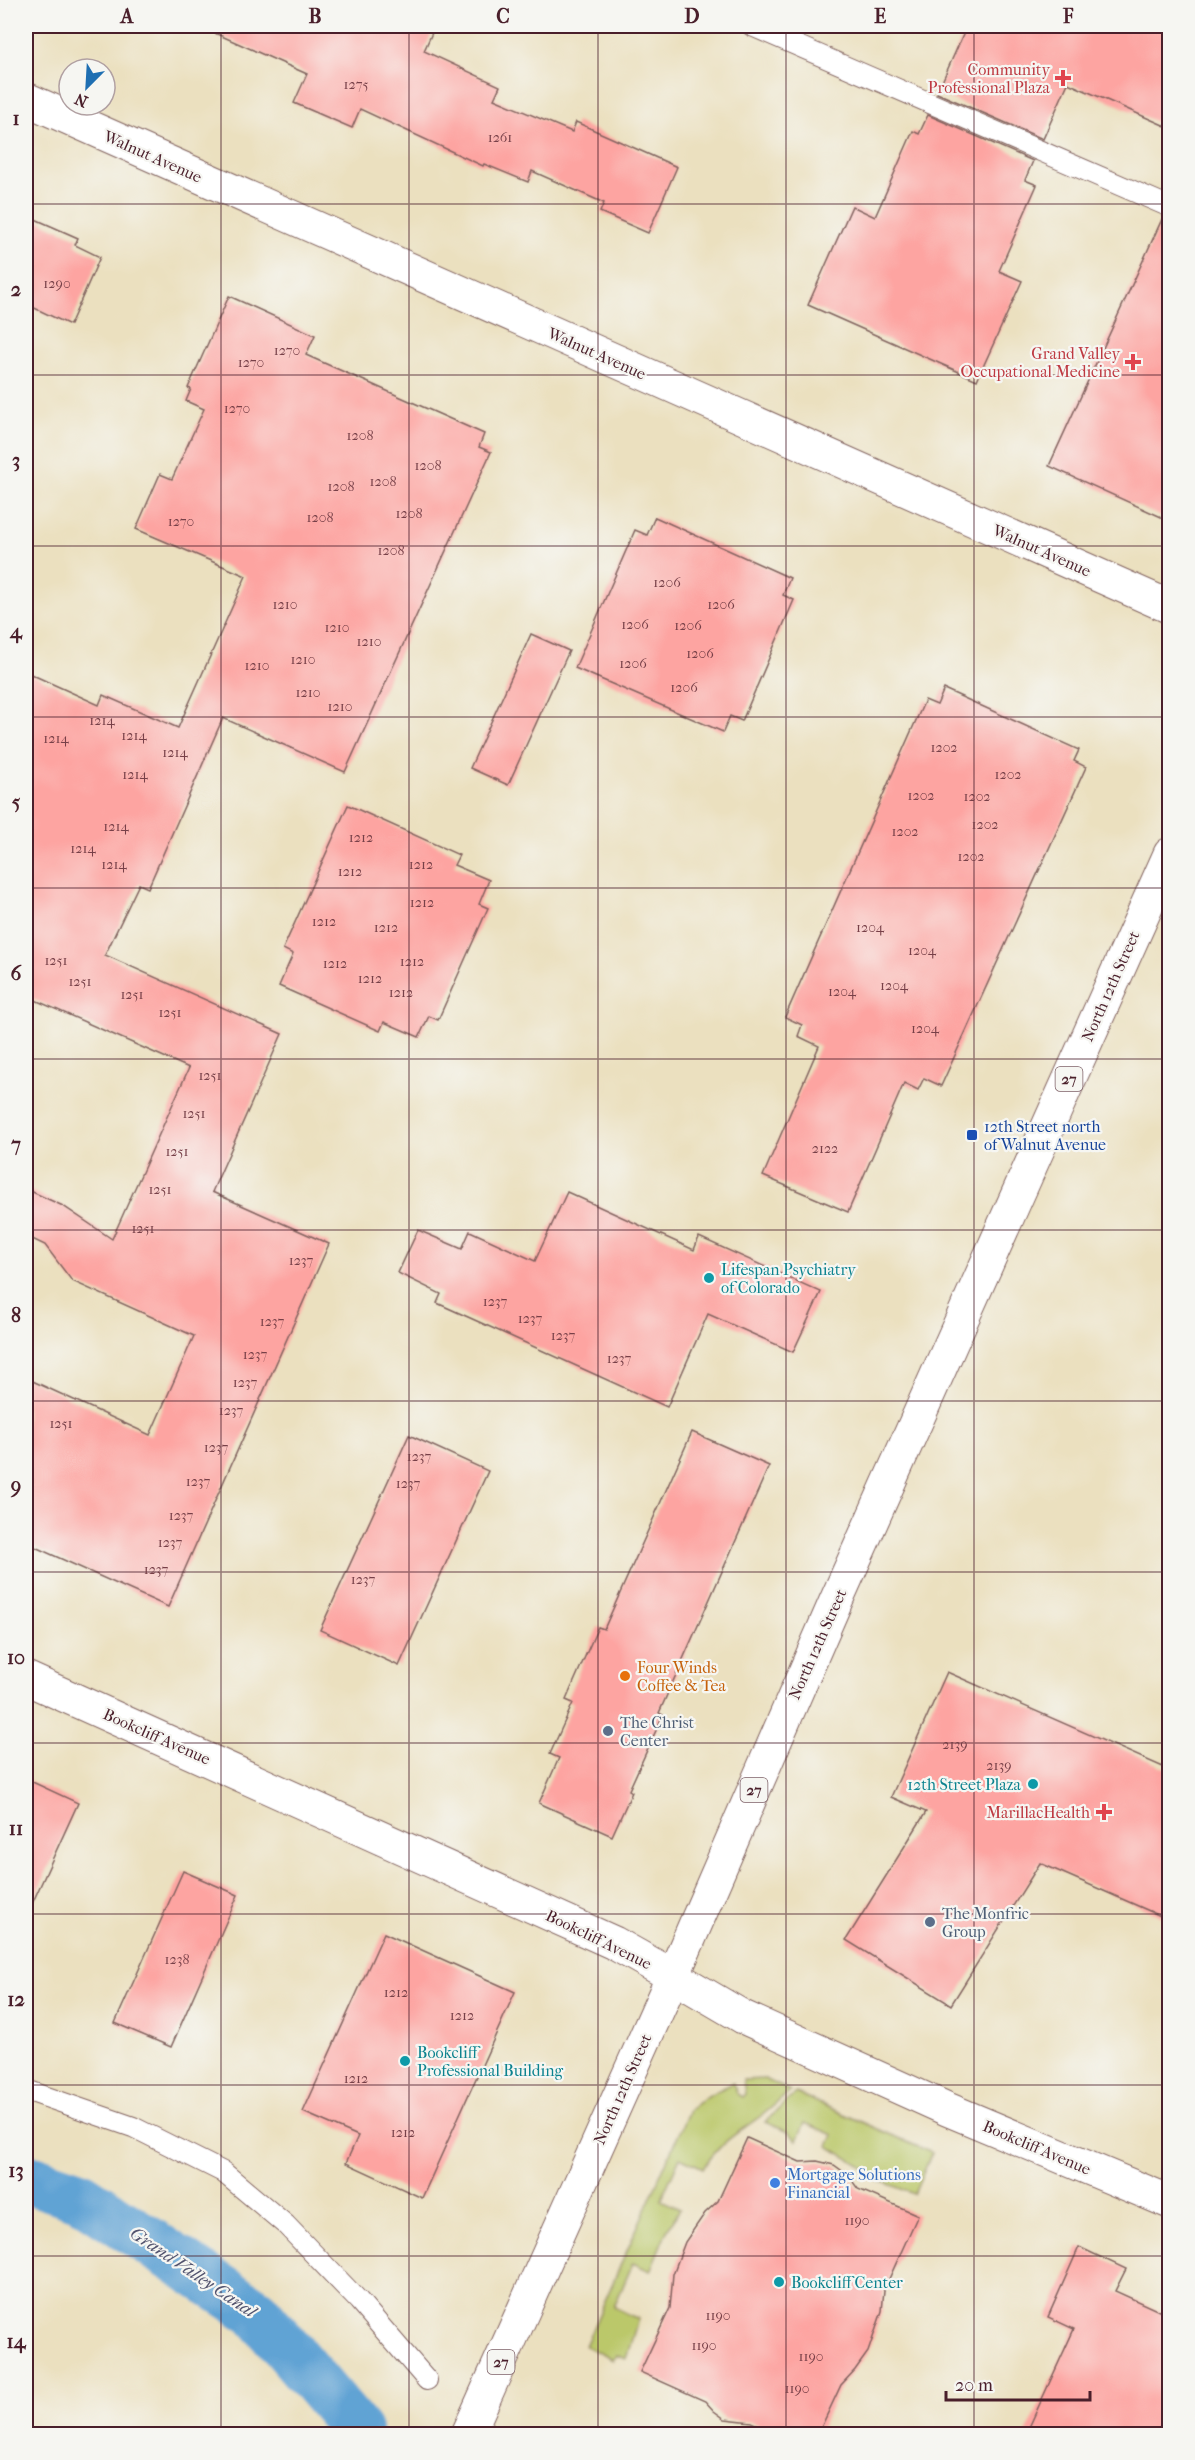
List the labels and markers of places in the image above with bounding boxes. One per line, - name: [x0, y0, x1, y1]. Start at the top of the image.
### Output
- place label: Community Professional Plaza: [928, 60, 1051, 97]
- marker: Community Professional Plaza: [1054, 69, 1072, 87]
- place label: Grand Valley Occupational Medicine: [961, 344, 1120, 381]
- marker: Grand Valley Occupational Medicine: [1124, 353, 1142, 371]
- place label: 12th Street north of Walnut Avenue: [984, 1117, 1106, 1154]
- marker: 12th Street north of Walnut Avenue: [965, 1128, 979, 1142]
- place label: Lifespan Psychiatry of Colorado: [721, 1260, 856, 1297]
- marker: Lifespan Psychiatry of Colorado: [702, 1271, 716, 1285]
- place label: Four Winds Coffee & Tea: [637, 1658, 727, 1695]
- marker: Four Winds Coffee & Tea: [618, 1669, 632, 1683]
- place label: The Christ Center: [620, 1713, 695, 1750]
- marker: The Christ Center: [601, 1724, 615, 1738]
- place label: 12th Street Plaza: [907, 1775, 1022, 1794]
- marker: 12th Street Plaza: [1026, 1777, 1040, 1791]
- place label: MarillacHealth: [986, 1803, 1090, 1822]
- marker: MarillacHealth: [1095, 1803, 1113, 1821]
- place label: The Monfric Group: [942, 1904, 1029, 1941]
- marker: The Monfric Group: [923, 1915, 937, 1929]
- place label: Bookcliff Professional Building: [417, 2043, 564, 2080]
- marker: Bookcliff Professional Building: [398, 2054, 412, 2068]
- place label: Mortgage Solutions Financial: [787, 2165, 921, 2202]
- marker: Mortgage Solutions Financial: [768, 2176, 782, 2190]
- place label: Bookcliff Center: [791, 2273, 903, 2292]
- marker: Bookcliff Center: [772, 2275, 786, 2289]

